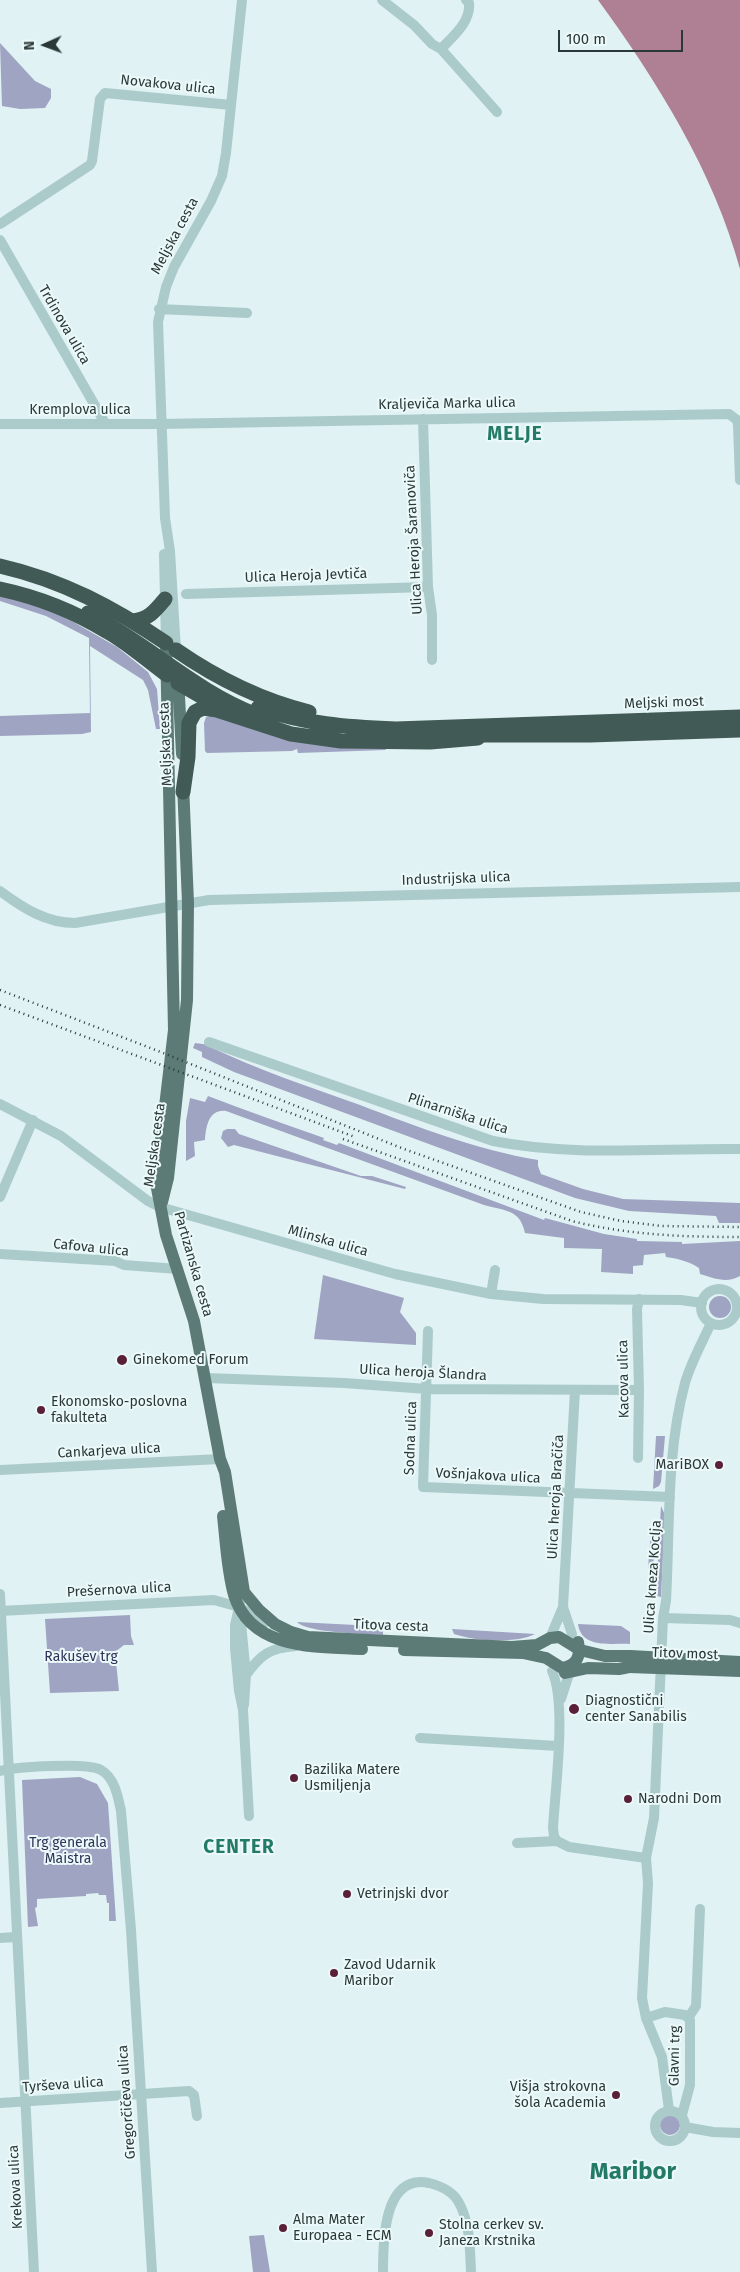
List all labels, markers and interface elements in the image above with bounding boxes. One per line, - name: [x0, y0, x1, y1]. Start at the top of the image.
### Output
- north arrow: [20, 20, 70, 70]
- scale bar: [560, 20, 685, 52]
- text: 100 m: [566, 30, 606, 48]
- text: N: [21, 41, 38, 50]
- street label: Novakova ulica: [120, 72, 216, 98]
- street label: Meljska cesta: [148, 195, 202, 277]
- street label: Trdinova ulica: [35, 282, 93, 368]
- street label: Kraljeviča Marka ulica: [378, 394, 516, 414]
- street label: Kremplova ulica: [29, 402, 131, 418]
- district label: MELJE: [487, 424, 543, 446]
- street label: Ulica Heroja Šaranoviča: [402, 465, 426, 615]
- street label: Ulica Heroja Jevtiča: [244, 565, 368, 587]
- street label: Meljski most: [624, 693, 704, 713]
- street label: Meljska cesta: [156, 701, 176, 787]
- street label: Industrijska ulica: [401, 869, 511, 889]
- street label: Plinarniška ulica: [406, 1090, 510, 1138]
- street label: Meljska cesta: [141, 1102, 169, 1188]
- street label: Partizanska cesta: [170, 1209, 216, 1319]
- street label: Mlinska ulica: [286, 1222, 370, 1260]
- street label: Cafova ulica: [52, 1236, 130, 1260]
- street label: Kacova ulica: [615, 1340, 633, 1418]
- place label: Ginekomed Forum: [133, 1352, 249, 1368]
- marker: Ginekomed Forum: [115, 1353, 129, 1367]
- street label: Ulica heroja Šlandra: [359, 1361, 487, 1385]
- place label: Ekonomsko-poslovna fakulteta: [51, 1394, 187, 1426]
- street label: Sodna ulica: [401, 1401, 421, 1475]
- marker: Ekonomsko-poslovna fakulteta: [35, 1404, 47, 1416]
- street label: Ulica heroja Bračiča: [544, 1434, 568, 1560]
- street label: Cankarjeva ulica: [57, 1440, 161, 1462]
- place label: MariBOX: [656, 1457, 709, 1473]
- marker: MariBOX: [713, 1459, 725, 1471]
- street label: Vošnjakova ulica: [435, 1465, 541, 1487]
- street label: Ulica kneza Koclja: [641, 1520, 665, 1634]
- street label: Prešernova ulica: [66, 1579, 172, 1601]
- street label: Titova cesta: [353, 1616, 429, 1636]
- street label: Titov most: [651, 1644, 719, 1664]
- park label: Rakušev trg: [44, 1649, 118, 1665]
- place label: Diagnostični center Sanabilis: [585, 1693, 687, 1725]
- marker: Diagnostični center Sanabilis: [567, 1702, 581, 1716]
- place label: Bazilika Matere Usmiljenja: [304, 1762, 400, 1794]
- marker: Bazilika Matere Usmiljenja: [288, 1772, 300, 1784]
- place label: Narodni Dom: [638, 1791, 722, 1807]
- marker: Narodni Dom: [622, 1793, 634, 1805]
- park label: Trg generala Maistra: [29, 1835, 107, 1868]
- district label: CENTER: [203, 1837, 275, 1859]
- place label: Vetrinjski dvor: [357, 1886, 449, 1902]
- marker: Vetrinjski dvor: [341, 1888, 353, 1900]
- place label: Zavod Udarnik Maribor: [344, 1957, 436, 1990]
- marker: Zavod Udarnik Maribor: [328, 1967, 340, 1979]
- street label: Glavni trg: [666, 2026, 684, 2086]
- street label: Gregorčičeva ulica: [115, 2044, 139, 2160]
- street label: Tyrševa ulica: [22, 2074, 104, 2096]
- place label: Višja strokovna šola Academia: [510, 2079, 606, 2112]
- marker: Višja strokovna šola Academia: [610, 2089, 622, 2101]
- street label: Krekova ulica: [5, 2144, 27, 2230]
- district label: Maribor: [590, 2158, 676, 2186]
- place label: Alma Mater Europaea - ECM: [293, 2212, 392, 2244]
- place label: Stolna cerkev sv. Janeza Krstnika: [439, 2217, 544, 2250]
- marker: Alma Mater Europaea - ECM: [277, 2222, 289, 2234]
- marker: Stolna cerkev sv. Janeza Krstnika: [423, 2227, 435, 2239]

